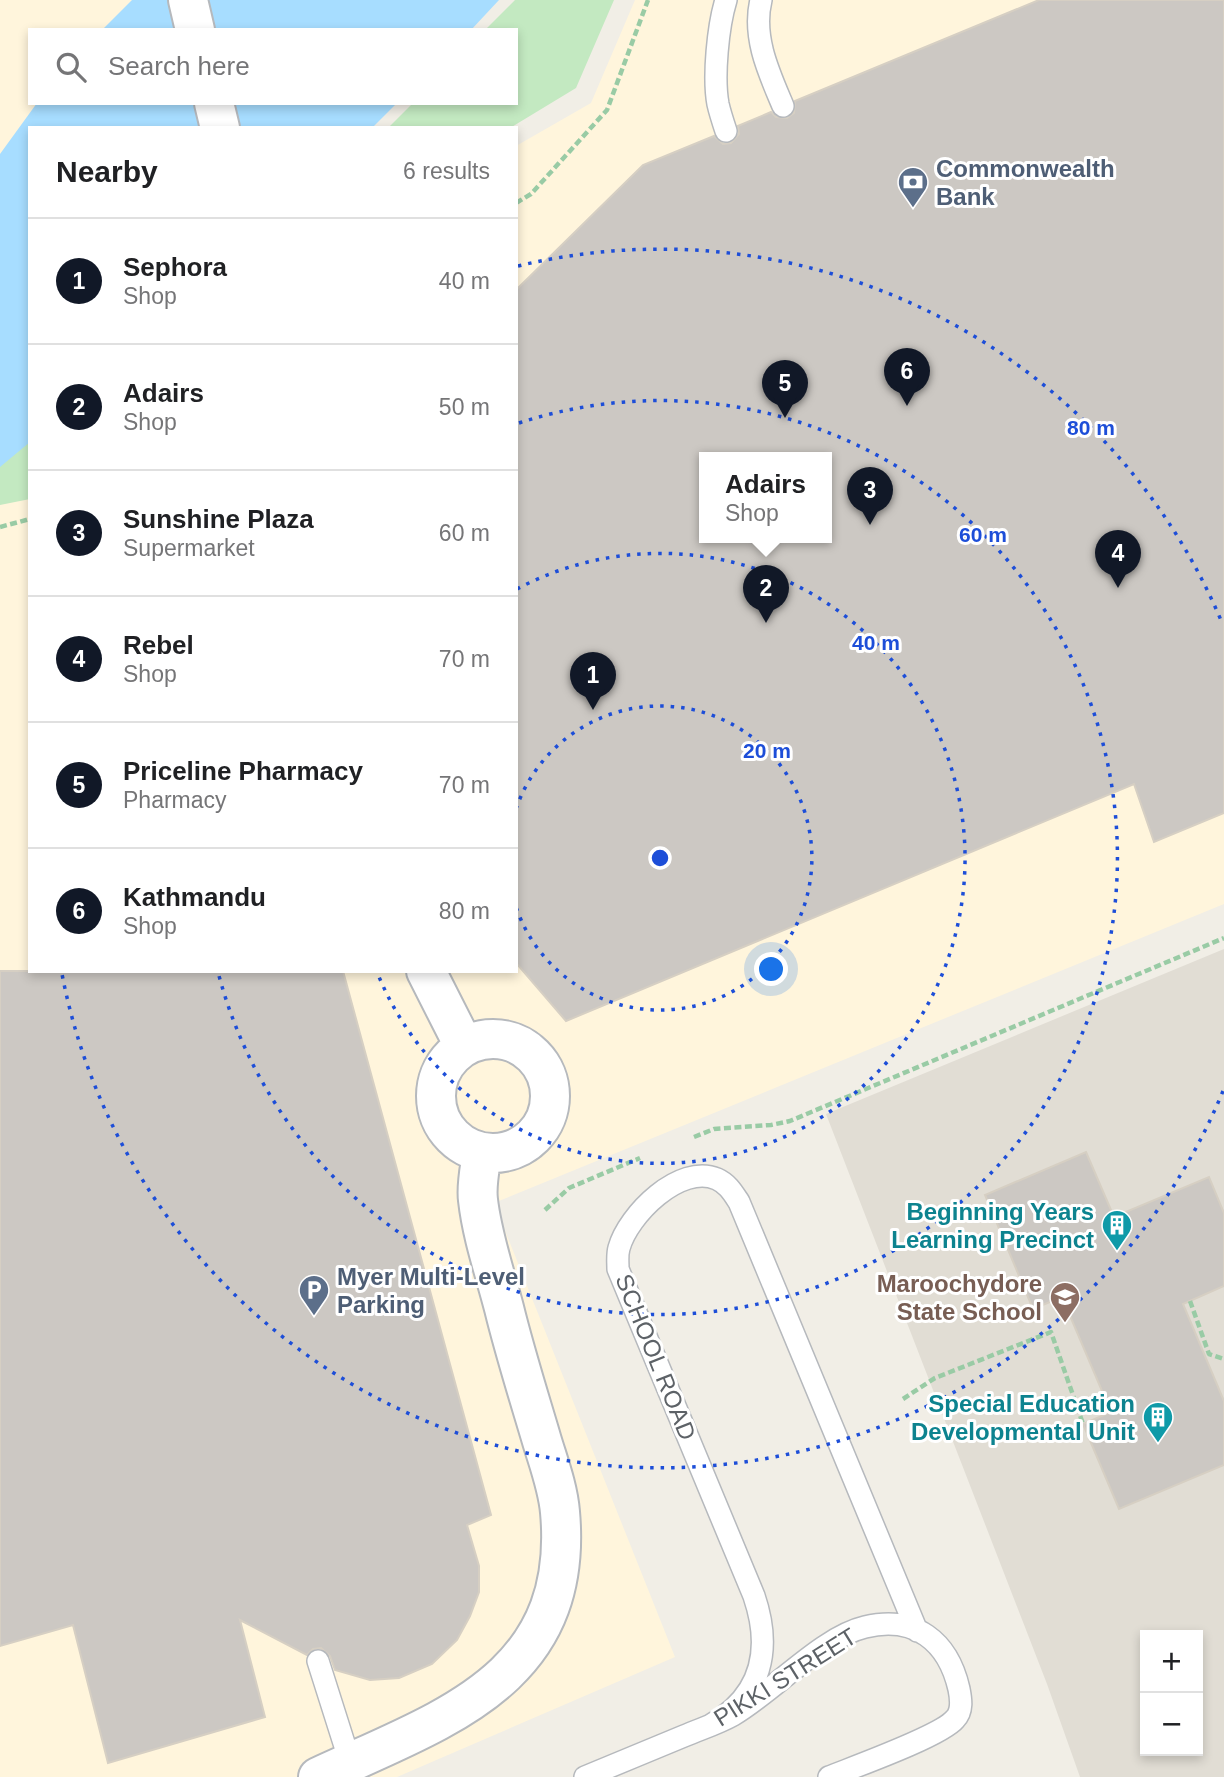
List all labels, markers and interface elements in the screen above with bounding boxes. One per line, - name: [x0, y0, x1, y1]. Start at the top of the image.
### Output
- search box: [28, 28, 518, 105]
- icon: search: [52, 48, 90, 86]
- text: Search here: [108, 51, 250, 81]
- text: Nearby: [56, 155, 158, 188]
- place label: Commonwealth Bank: [936, 155, 1115, 210]
- text: 6 results: [403, 158, 490, 184]
- bank icon: Commonwealth Bank: [896, 165, 930, 209]
- text: Sephora: [123, 252, 227, 282]
- text: 1: [73, 268, 85, 294]
- text: 40 m: [439, 268, 490, 294]
- text: Shop: [123, 283, 177, 309]
- pin: 6: [884, 348, 930, 406]
- pin: 5: [762, 360, 808, 418]
- text: Adairs: [123, 378, 204, 408]
- text: 2: [73, 394, 85, 420]
- text: 50 m: [439, 394, 490, 420]
- text: Shop: [123, 409, 177, 435]
- text: 80 m: [1067, 416, 1115, 439]
- popup: [699, 452, 832, 543]
- pin: 3: [847, 467, 893, 525]
- text: Adairs: [725, 469, 806, 499]
- text: Shop: [725, 500, 779, 526]
- text: Sunshine Plaza: [123, 504, 314, 534]
- text: 3: [73, 520, 85, 546]
- text: 60 m: [439, 520, 490, 546]
- text: 60 m: [959, 523, 1007, 546]
- pin: 4: [1095, 530, 1141, 588]
- text: Supermarket: [123, 535, 255, 561]
- pin: 2: [743, 565, 789, 623]
- text: Rebel: [123, 630, 194, 660]
- text: 40 m: [852, 631, 900, 654]
- text: 4: [73, 646, 85, 672]
- text: 70 m: [439, 646, 490, 672]
- pin: 1: [570, 652, 616, 710]
- text: Shop: [123, 661, 177, 687]
- text: 20 m: [743, 739, 791, 762]
- text: Priceline Pharmacy: [123, 756, 363, 786]
- text: 5: [73, 772, 85, 798]
- text: 70 m: [439, 772, 490, 798]
- text: Pharmacy: [123, 787, 227, 813]
- centre of rings: [648, 846, 672, 870]
- text: Kathmandu: [123, 882, 266, 912]
- text: 6: [73, 898, 85, 924]
- text: 80 m: [439, 898, 490, 924]
- text: Shop: [123, 913, 177, 939]
- your location: [754, 952, 788, 986]
- place label: Beginning Years Learning Precinct: [891, 1198, 1094, 1253]
- building icon: Beginning Years Learning Precinct: [1100, 1208, 1134, 1252]
- place label: Myer Multi-Level Parking: [337, 1263, 525, 1318]
- street label: SCHOOL ROAD: [610, 1270, 702, 1444]
- place label: Maroochydore State School: [877, 1270, 1042, 1325]
- parking icon: Myer Multi-Level Parking: [297, 1273, 331, 1317]
- school or university icon: Maroochydore State School: [1048, 1280, 1082, 1324]
- place label: Special Education Developmental Unit: [911, 1390, 1135, 1445]
- building icon: Special Education Developmental Unit: [1141, 1400, 1175, 1444]
- street label: PIKKI STREET: [709, 1622, 861, 1732]
- map controls: [1140, 1630, 1203, 1756]
- button: +: [1140, 1630, 1203, 1693]
- button: −: [1140, 1693, 1203, 1756]

